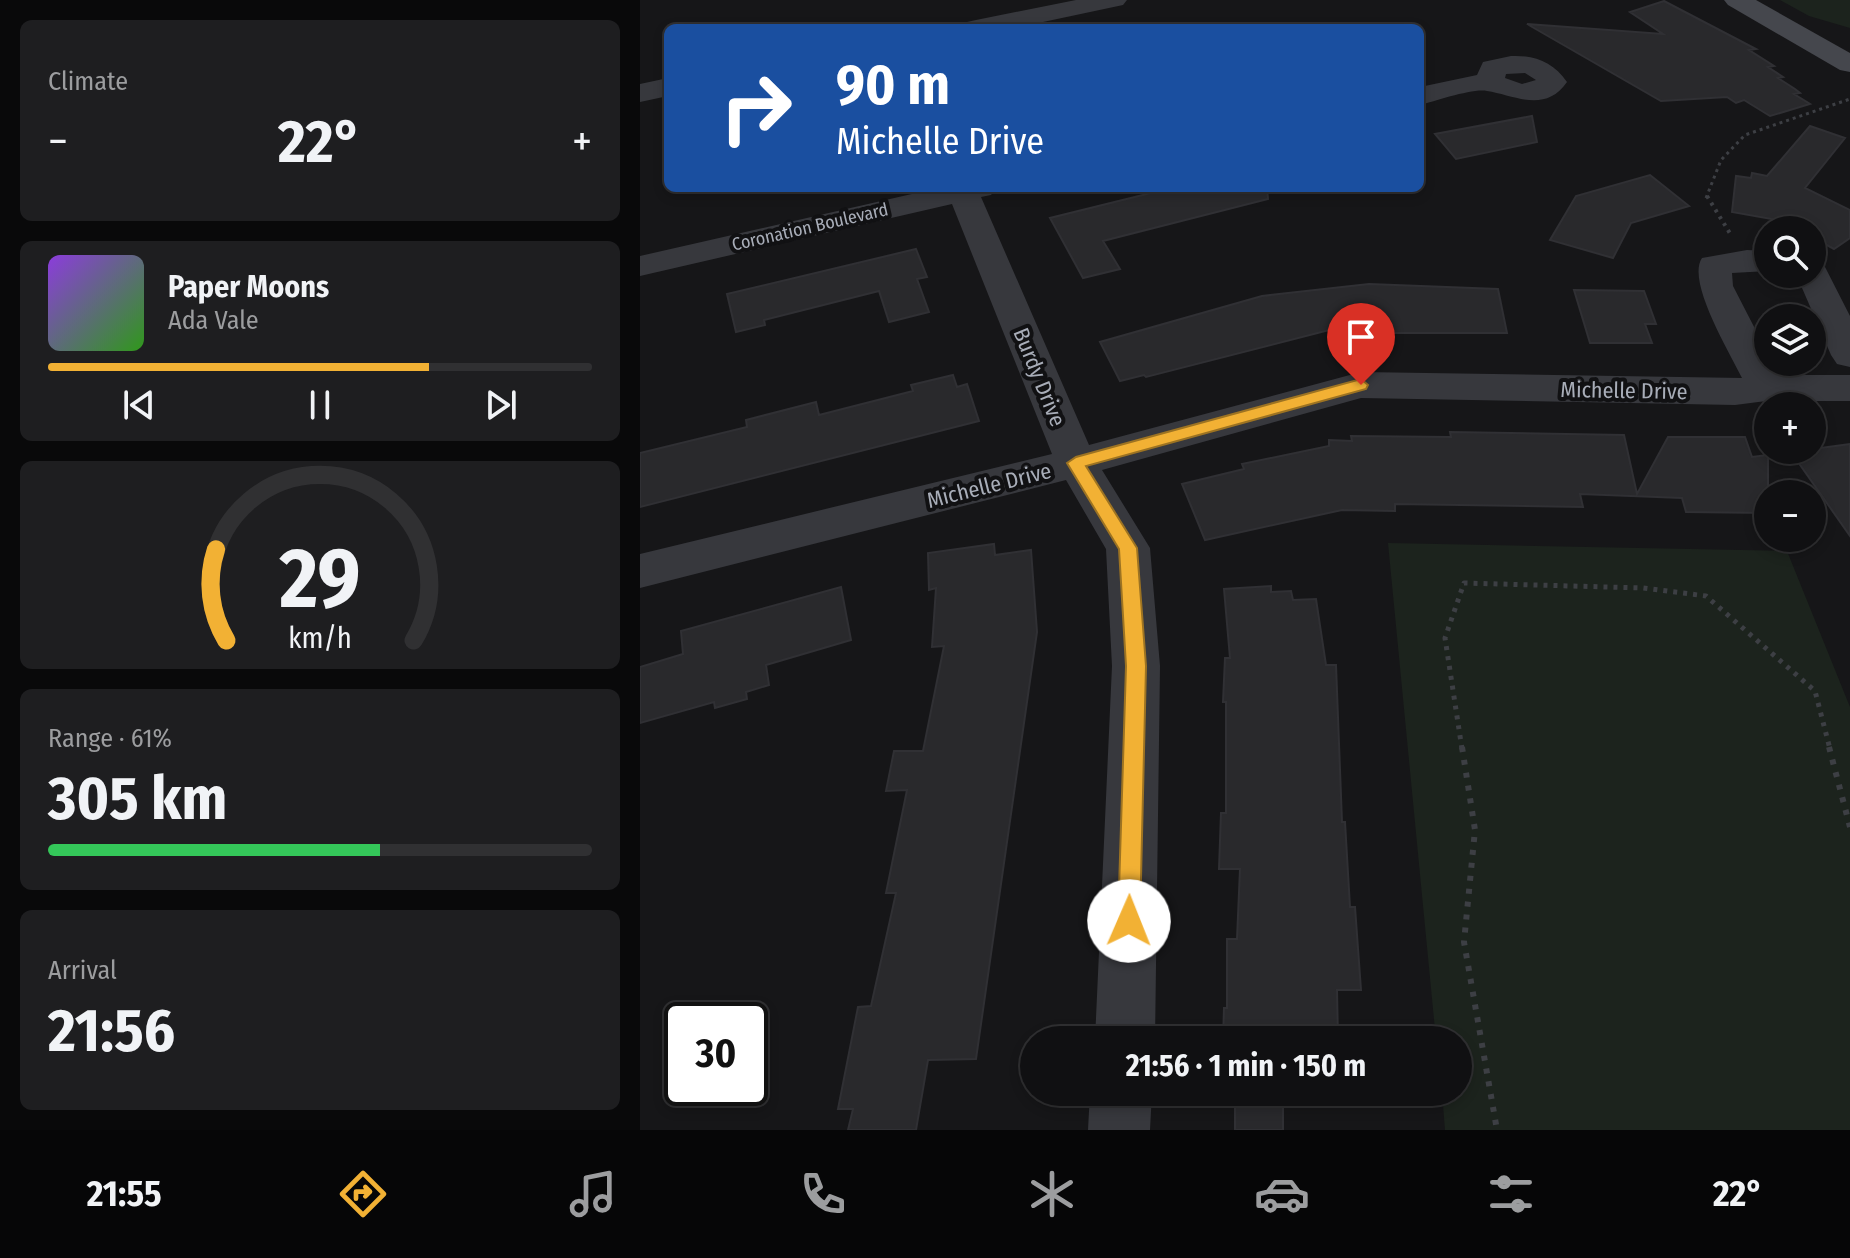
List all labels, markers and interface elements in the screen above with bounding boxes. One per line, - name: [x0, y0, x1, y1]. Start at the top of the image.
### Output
- text: 90 m: [836, 52, 950, 119]
- icon: right: [704, 56, 808, 160]
- text: Climate: [48, 66, 128, 97]
- text: 22°: [278, 106, 362, 178]
- text: −: [48, 115, 68, 168]
- text: +: [572, 115, 592, 168]
- text: Michelle Drive: [836, 120, 1044, 164]
- street label: Coronation Boulevard: [730, 198, 890, 256]
- map controls: [1754, 216, 1826, 552]
- button: search: [1754, 216, 1826, 288]
- text: Paper Moons: [168, 269, 329, 305]
- pin: [1327, 303, 1395, 385]
- button: layers: [1754, 304, 1826, 376]
- text: Ada Vale: [168, 305, 259, 336]
- icon: arrive: [1339, 315, 1383, 359]
- street label: Burdy Drive: [1008, 324, 1072, 430]
- street label: Michelle Drive: [1560, 376, 1688, 405]
- icon: previous: [117, 383, 161, 427]
- icon: pause: [298, 383, 342, 427]
- icon: next: [479, 383, 523, 427]
- button: +: [1754, 392, 1826, 464]
- street label: Michelle Drive: [924, 457, 1054, 514]
- button: −: [1754, 480, 1826, 552]
- text: 29: [278, 529, 361, 629]
- text: km/h: [288, 621, 352, 656]
- text: Range · 61%: [48, 723, 172, 754]
- text: 305 km: [48, 763, 227, 835]
- position arrow: [1087, 879, 1171, 963]
- text: Arrival: [48, 955, 117, 986]
- text: 21:56: [48, 995, 175, 1067]
- speed limit sign: 30: [664, 1002, 768, 1106]
- text: 21:56 · 1 min · 150 m: [1126, 1048, 1366, 1084]
- icon: directions: [335, 1166, 391, 1222]
- icon: music: [565, 1166, 621, 1222]
- icon: phone: [795, 1166, 851, 1222]
- icon: climate: [1024, 1166, 1080, 1222]
- icon: car: [1254, 1166, 1310, 1222]
- icon: filters: [1483, 1166, 1539, 1222]
- text: 21:55: [87, 1172, 162, 1216]
- text: 22°: [1713, 1172, 1763, 1216]

